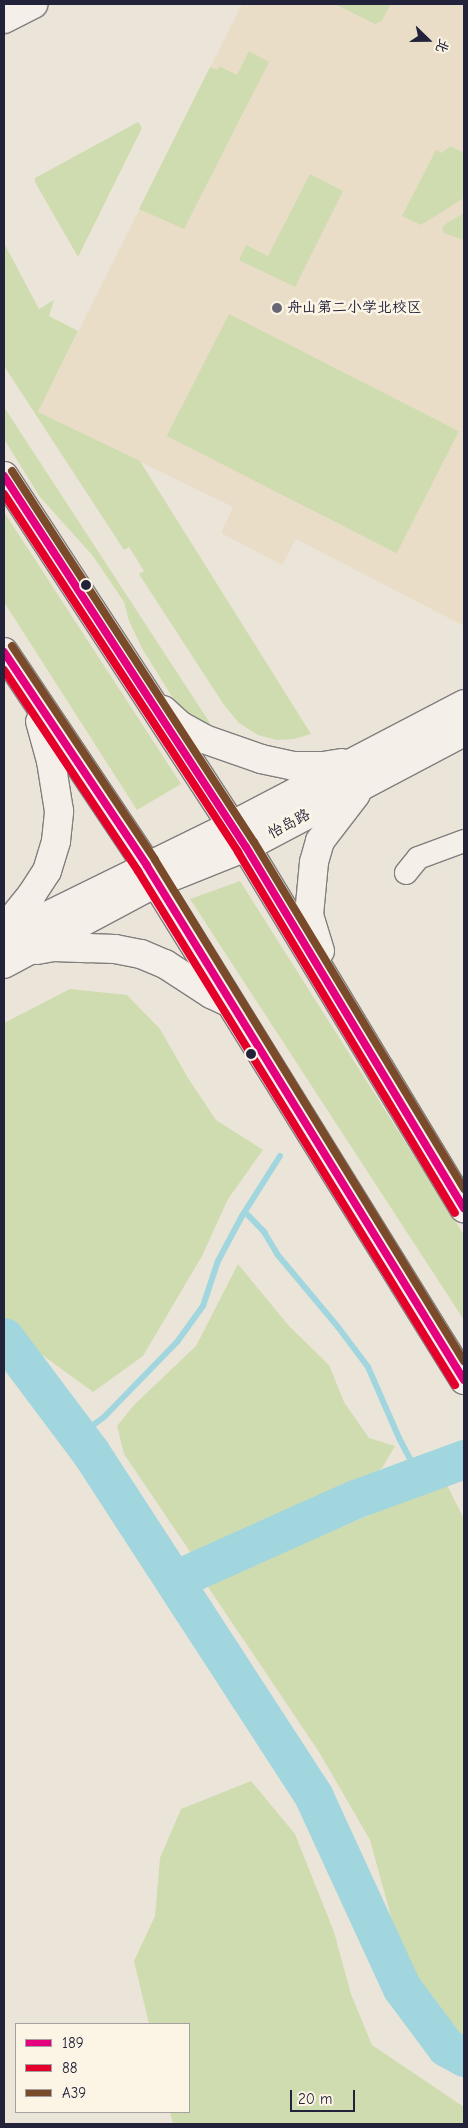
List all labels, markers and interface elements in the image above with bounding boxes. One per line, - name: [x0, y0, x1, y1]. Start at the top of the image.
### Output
- north arrow: [403, 15, 453, 65]
- text: 北: [432, 36, 453, 55]
- place label: 舟山第二小学北校区: [287, 299, 422, 317]
- marker: 舟山第二小学北校区: [271, 302, 283, 314]
- unlabelled marker: [81, 580, 91, 590]
- street label: 怡岛路: [265, 805, 313, 843]
- unlabelled marker: [246, 1049, 256, 1059]
- legend: [15, 2023, 190, 2113]
- text: 189: [62, 2034, 84, 2052]
- text: 88: [62, 2059, 77, 2077]
- scale bar: [293, 2080, 358, 2112]
- text: A39: [62, 2084, 86, 2102]
- text: 20 m: [298, 2090, 332, 2108]

